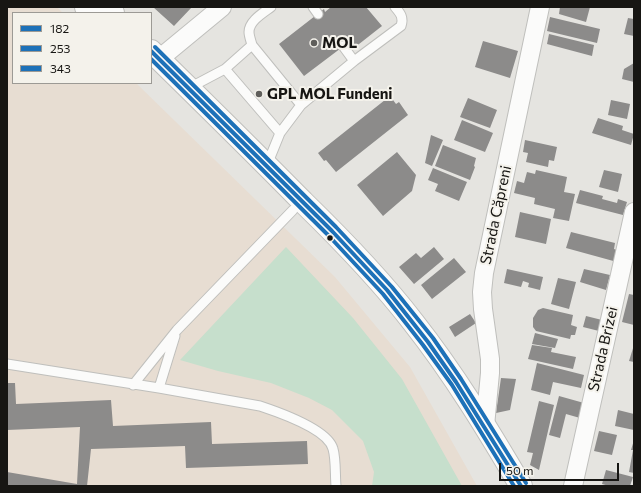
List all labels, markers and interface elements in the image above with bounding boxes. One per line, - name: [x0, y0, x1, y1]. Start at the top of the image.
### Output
- legend: [12, 12, 152, 84]
- text: 182: [50, 21, 69, 35]
- place label: MOL: [322, 34, 357, 52]
- marker: MOL: [309, 38, 319, 48]
- text: 253: [50, 41, 70, 55]
- text: 343: [50, 61, 71, 75]
- place label: GPL MOL Fundeni: [267, 85, 393, 103]
- marker: GPL MOL Fundeni: [254, 89, 264, 99]
- street label: Strada Căpreni: [477, 164, 515, 266]
- unlabelled marker: [325, 233, 335, 243]
- street label: Strada Brizei: [584, 305, 622, 393]
- scale bar: [501, 455, 621, 481]
- text: 50 m: [506, 463, 534, 477]

